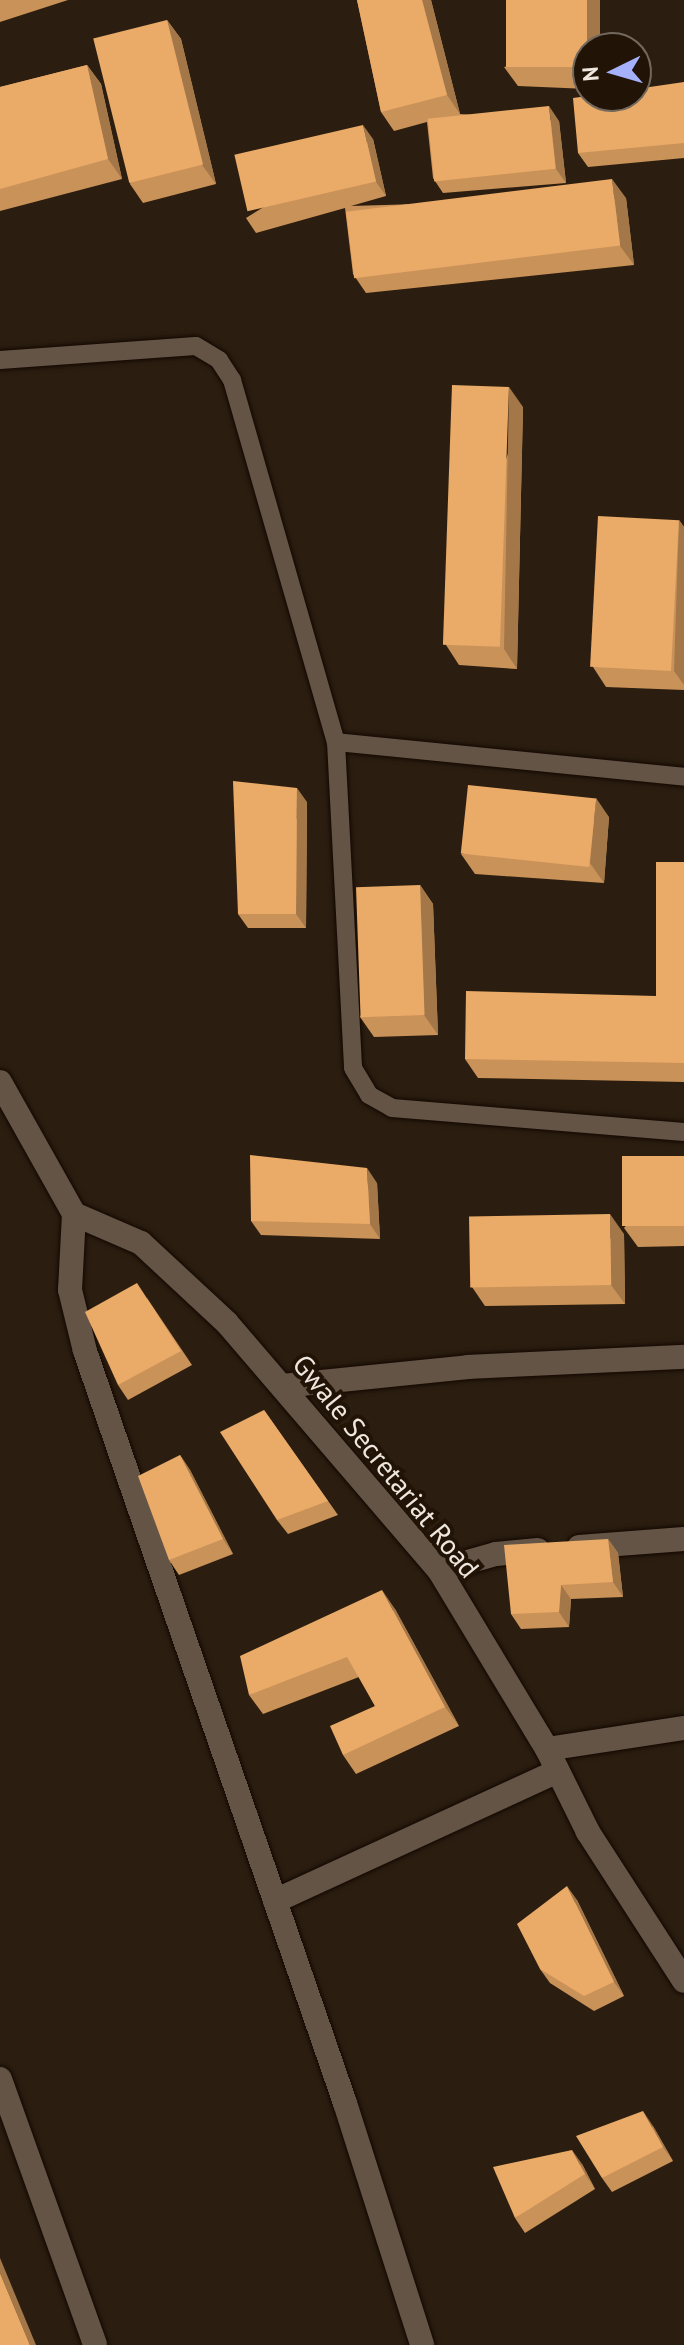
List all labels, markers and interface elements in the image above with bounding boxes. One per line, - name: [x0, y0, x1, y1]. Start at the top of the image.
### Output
- north arrow: [572, 32, 652, 112]
- text: N: [576, 65, 605, 82]
- street label: Gwale Secretariat Road: [286, 1348, 486, 1584]

